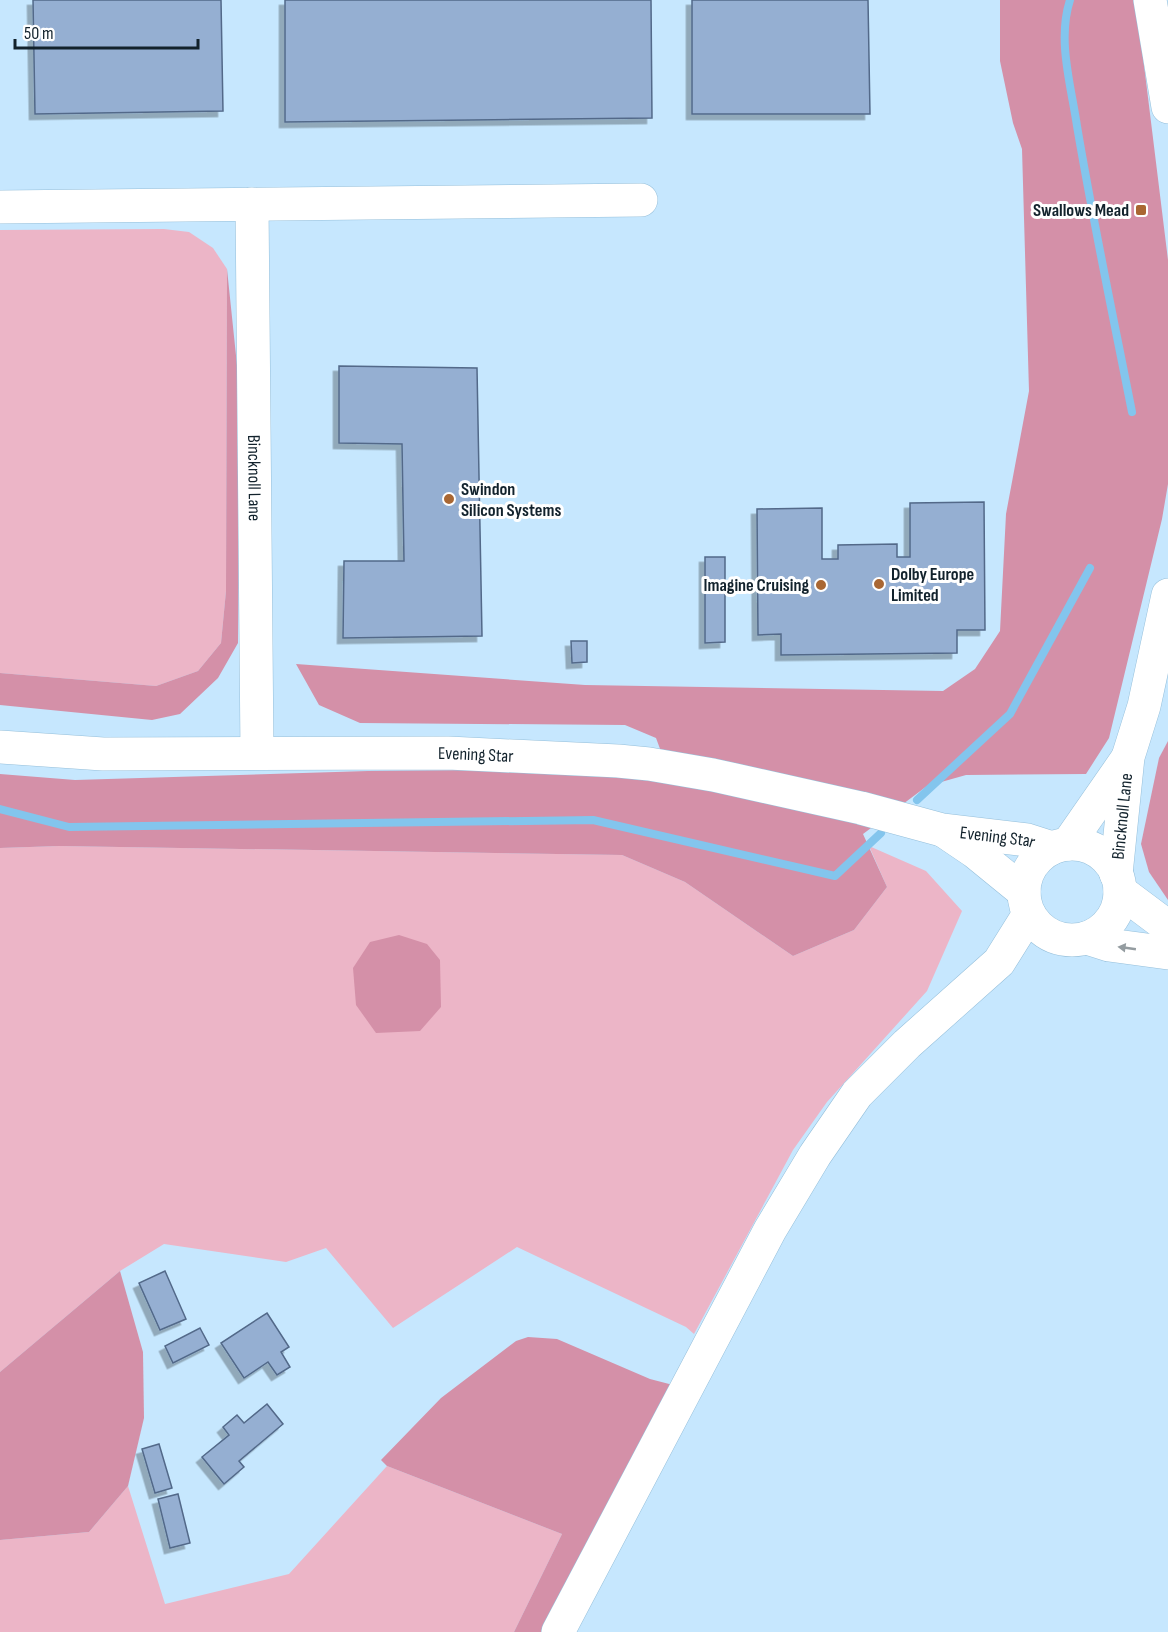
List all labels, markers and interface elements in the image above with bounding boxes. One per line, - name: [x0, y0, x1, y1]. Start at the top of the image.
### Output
- scale bar: [15, 12, 198, 50]
- text: 50 m: [24, 23, 54, 44]
- place label: Swallows Mead: [1033, 200, 1129, 221]
- marker: Swallows Mead: [1134, 203, 1148, 217]
- street label: Bincknoll Lane: [243, 435, 265, 521]
- place label: Swindon Silicon Systems: [461, 479, 561, 521]
- marker: Swindon Silicon Systems: [442, 492, 456, 506]
- place label: Dolby Europe Limited: [891, 564, 974, 606]
- place label: Imagine Cruising: [704, 575, 809, 596]
- marker: Dolby Europe Limited: [872, 577, 886, 591]
- marker: Imagine Cruising: [814, 578, 828, 592]
- street label: Evening Star: [438, 743, 514, 767]
- street label: Bincknoll Lane: [1108, 772, 1137, 860]
- street label: Evening Star: [959, 822, 1038, 853]
- one-way arrow: [1117, 943, 1136, 952]

